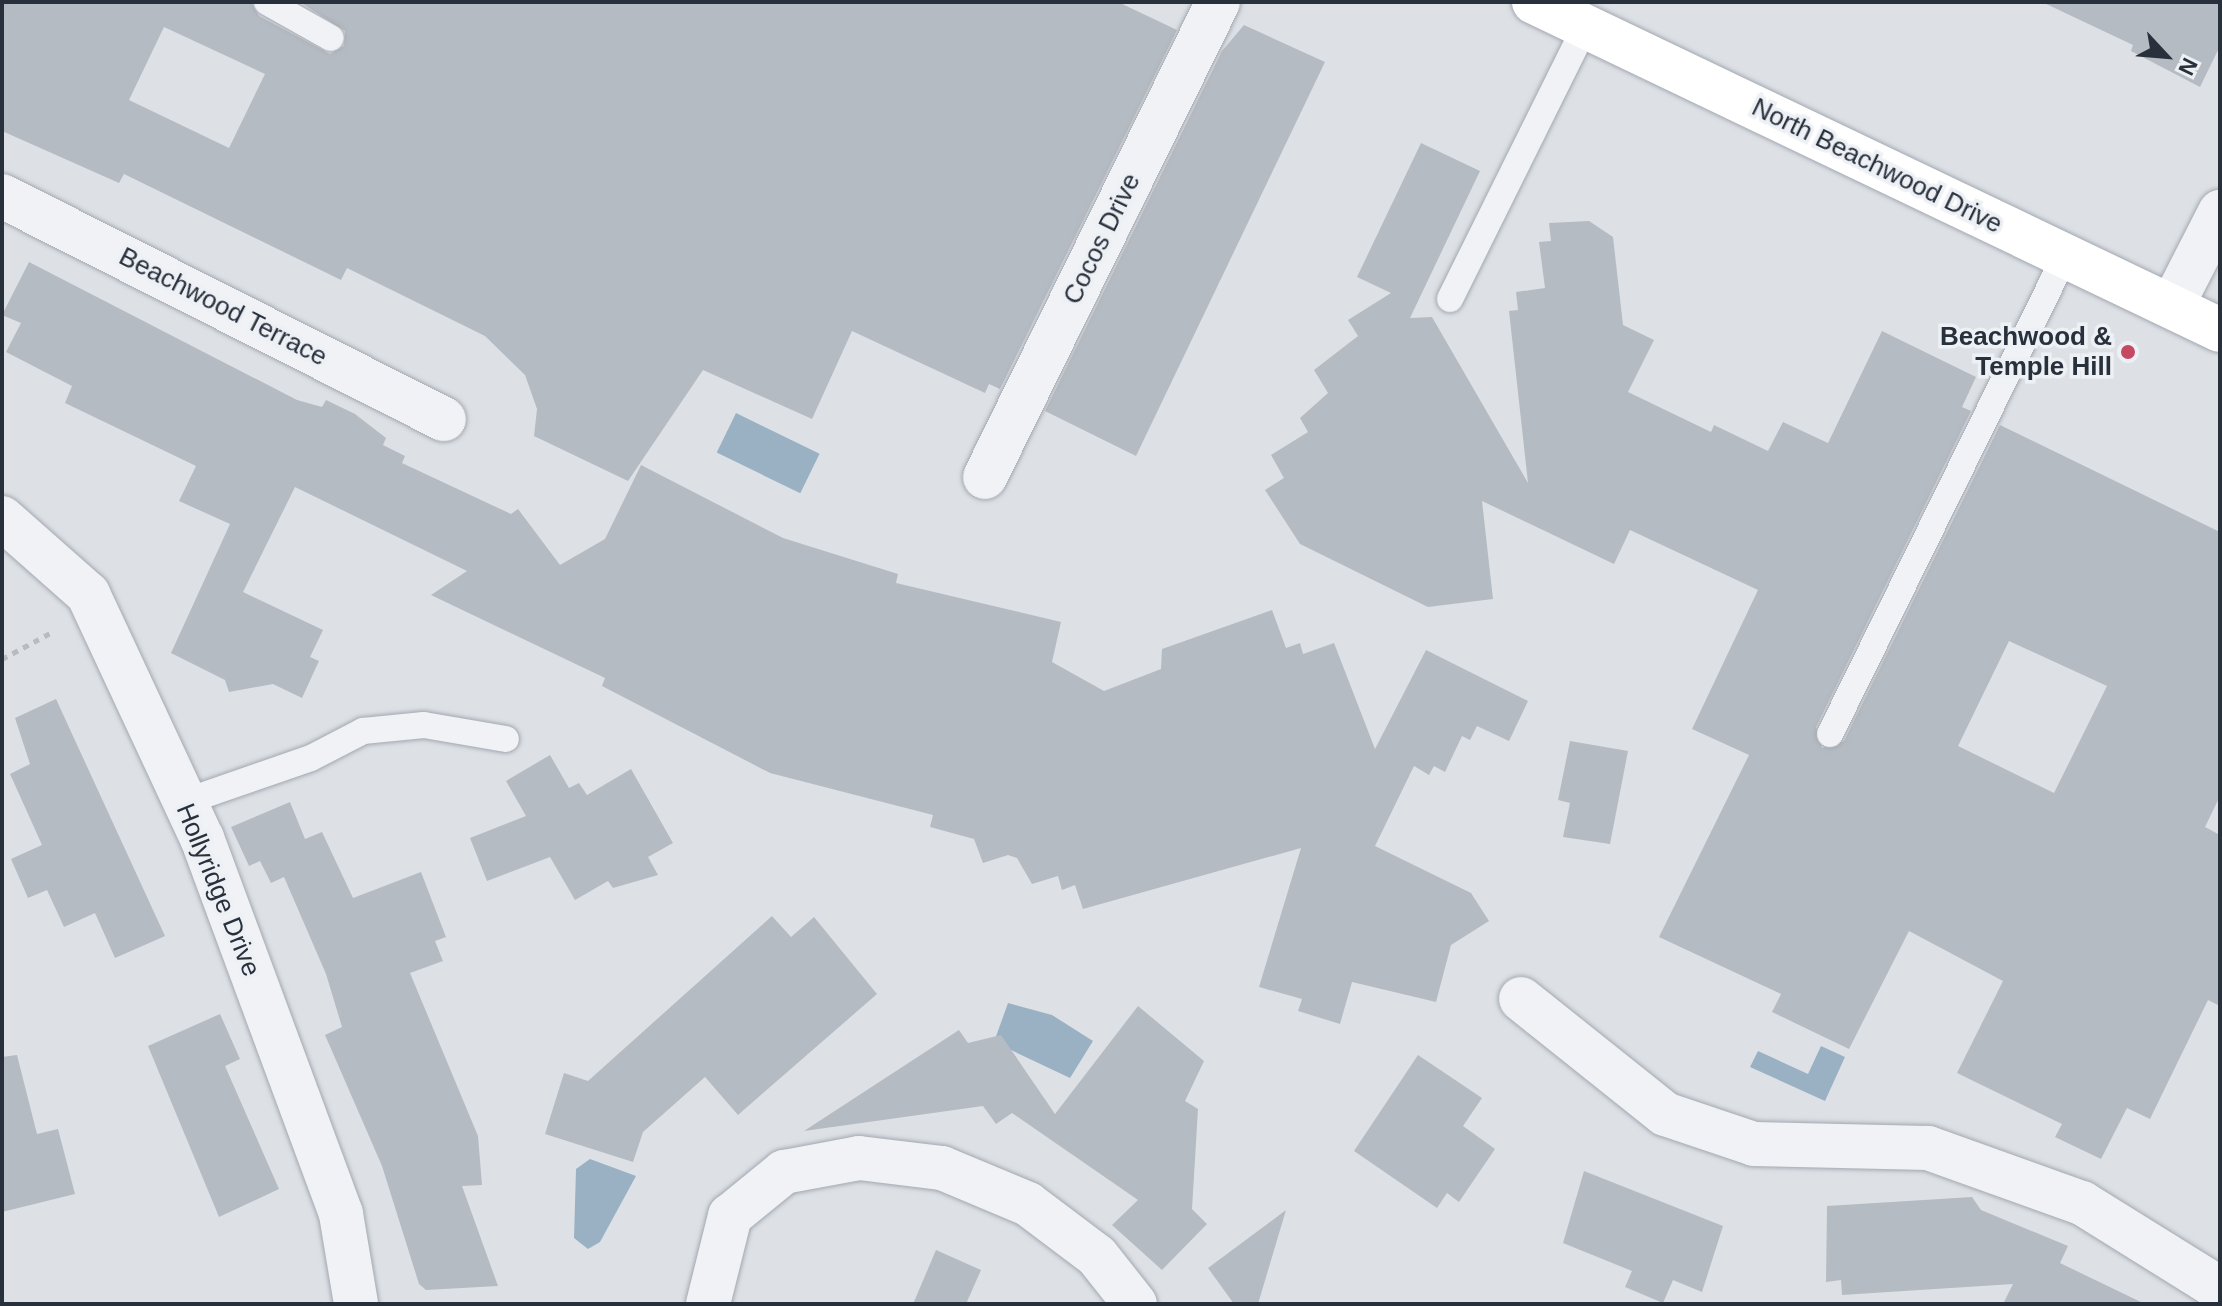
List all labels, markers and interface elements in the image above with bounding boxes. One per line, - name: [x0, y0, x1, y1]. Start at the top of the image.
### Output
- north arrow: [2126, 16, 2206, 96]
- text: N: [2173, 54, 2203, 79]
- street label: North Beachwood Drive: [1747, 92, 2007, 240]
- street label: Cocos Drive: [1057, 169, 1147, 309]
- street label: Beachwood Terrace: [114, 241, 332, 373]
- place label: Beachwood & Temple Hill: [1940, 321, 2112, 382]
- marker: Beachwood & Temple Hill: [2119, 343, 2137, 361]
- street label: Hollyridge Drive: [169, 799, 267, 981]

